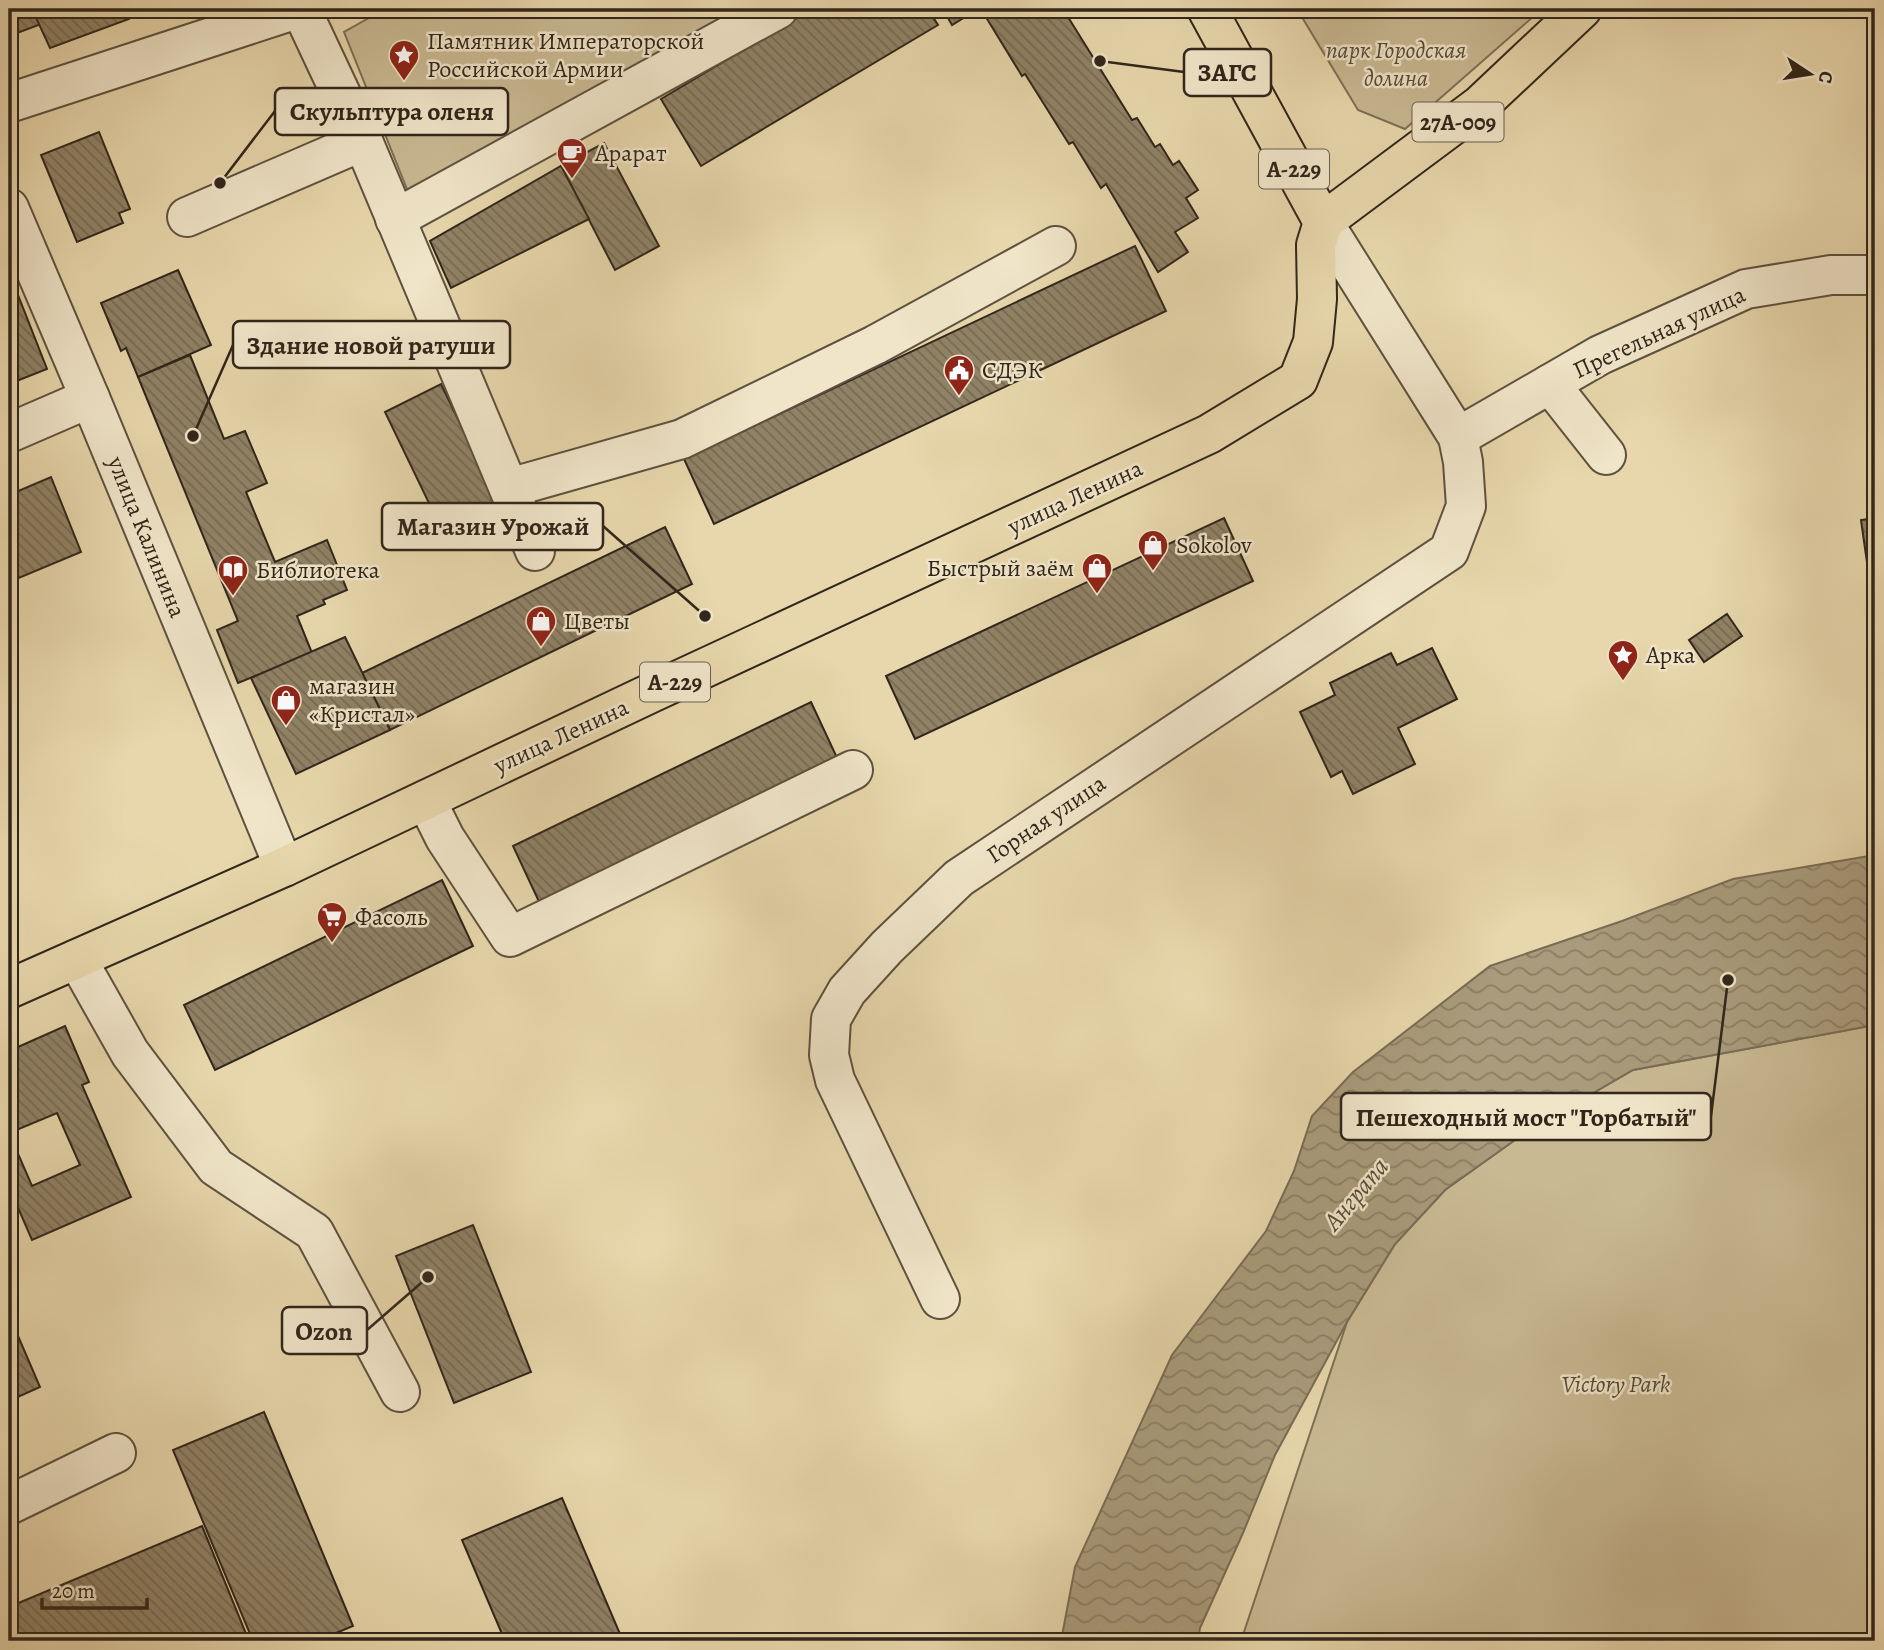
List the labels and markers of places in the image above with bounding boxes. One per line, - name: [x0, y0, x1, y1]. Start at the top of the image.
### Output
- place label: Памятник Императорской Российской Армии: [427, 25, 704, 85]
- place icon: Памятник Императорской Российской Армии: [387, 38, 421, 82]
- callout: ЗАГС: [1184, 49, 1271, 96]
- callout: Скульптура оленя: [275, 88, 508, 135]
- cafe icon: Арарат: [555, 136, 589, 180]
- place label: Арарат: [594, 137, 667, 169]
- callout: Здание новой ратуши: [233, 321, 510, 368]
- public building icon: СДЭК: [942, 353, 976, 397]
- place label: СДЭК: [982, 354, 1043, 386]
- callout: Магазин Урожай: [382, 503, 603, 550]
- shop icon: Sokolov: [1136, 528, 1170, 572]
- place label: Sokolov: [1176, 529, 1252, 561]
- shop icon: Быстрый заём: [1080, 551, 1114, 595]
- place label: Быстрый заём: [927, 552, 1074, 584]
- library icon: Библиотека: [216, 553, 250, 597]
- place label: Библиотека: [256, 554, 380, 586]
- shop icon: Цветы: [524, 604, 558, 648]
- place label: Цветы: [564, 605, 630, 637]
- place icon: Арка: [1606, 638, 1640, 682]
- place label: Арка: [1645, 639, 1695, 671]
- place label: магазин «Кристал»: [309, 670, 415, 730]
- shop icon: магазин «Кристал»: [269, 683, 303, 727]
- supermarket icon: Фасоль: [315, 900, 349, 944]
- place label: Фасоль: [355, 901, 428, 933]
- callout: Пешеходный мост "Горбатый": [1341, 1093, 1711, 1140]
- callout: Ozon: [282, 1307, 367, 1354]

